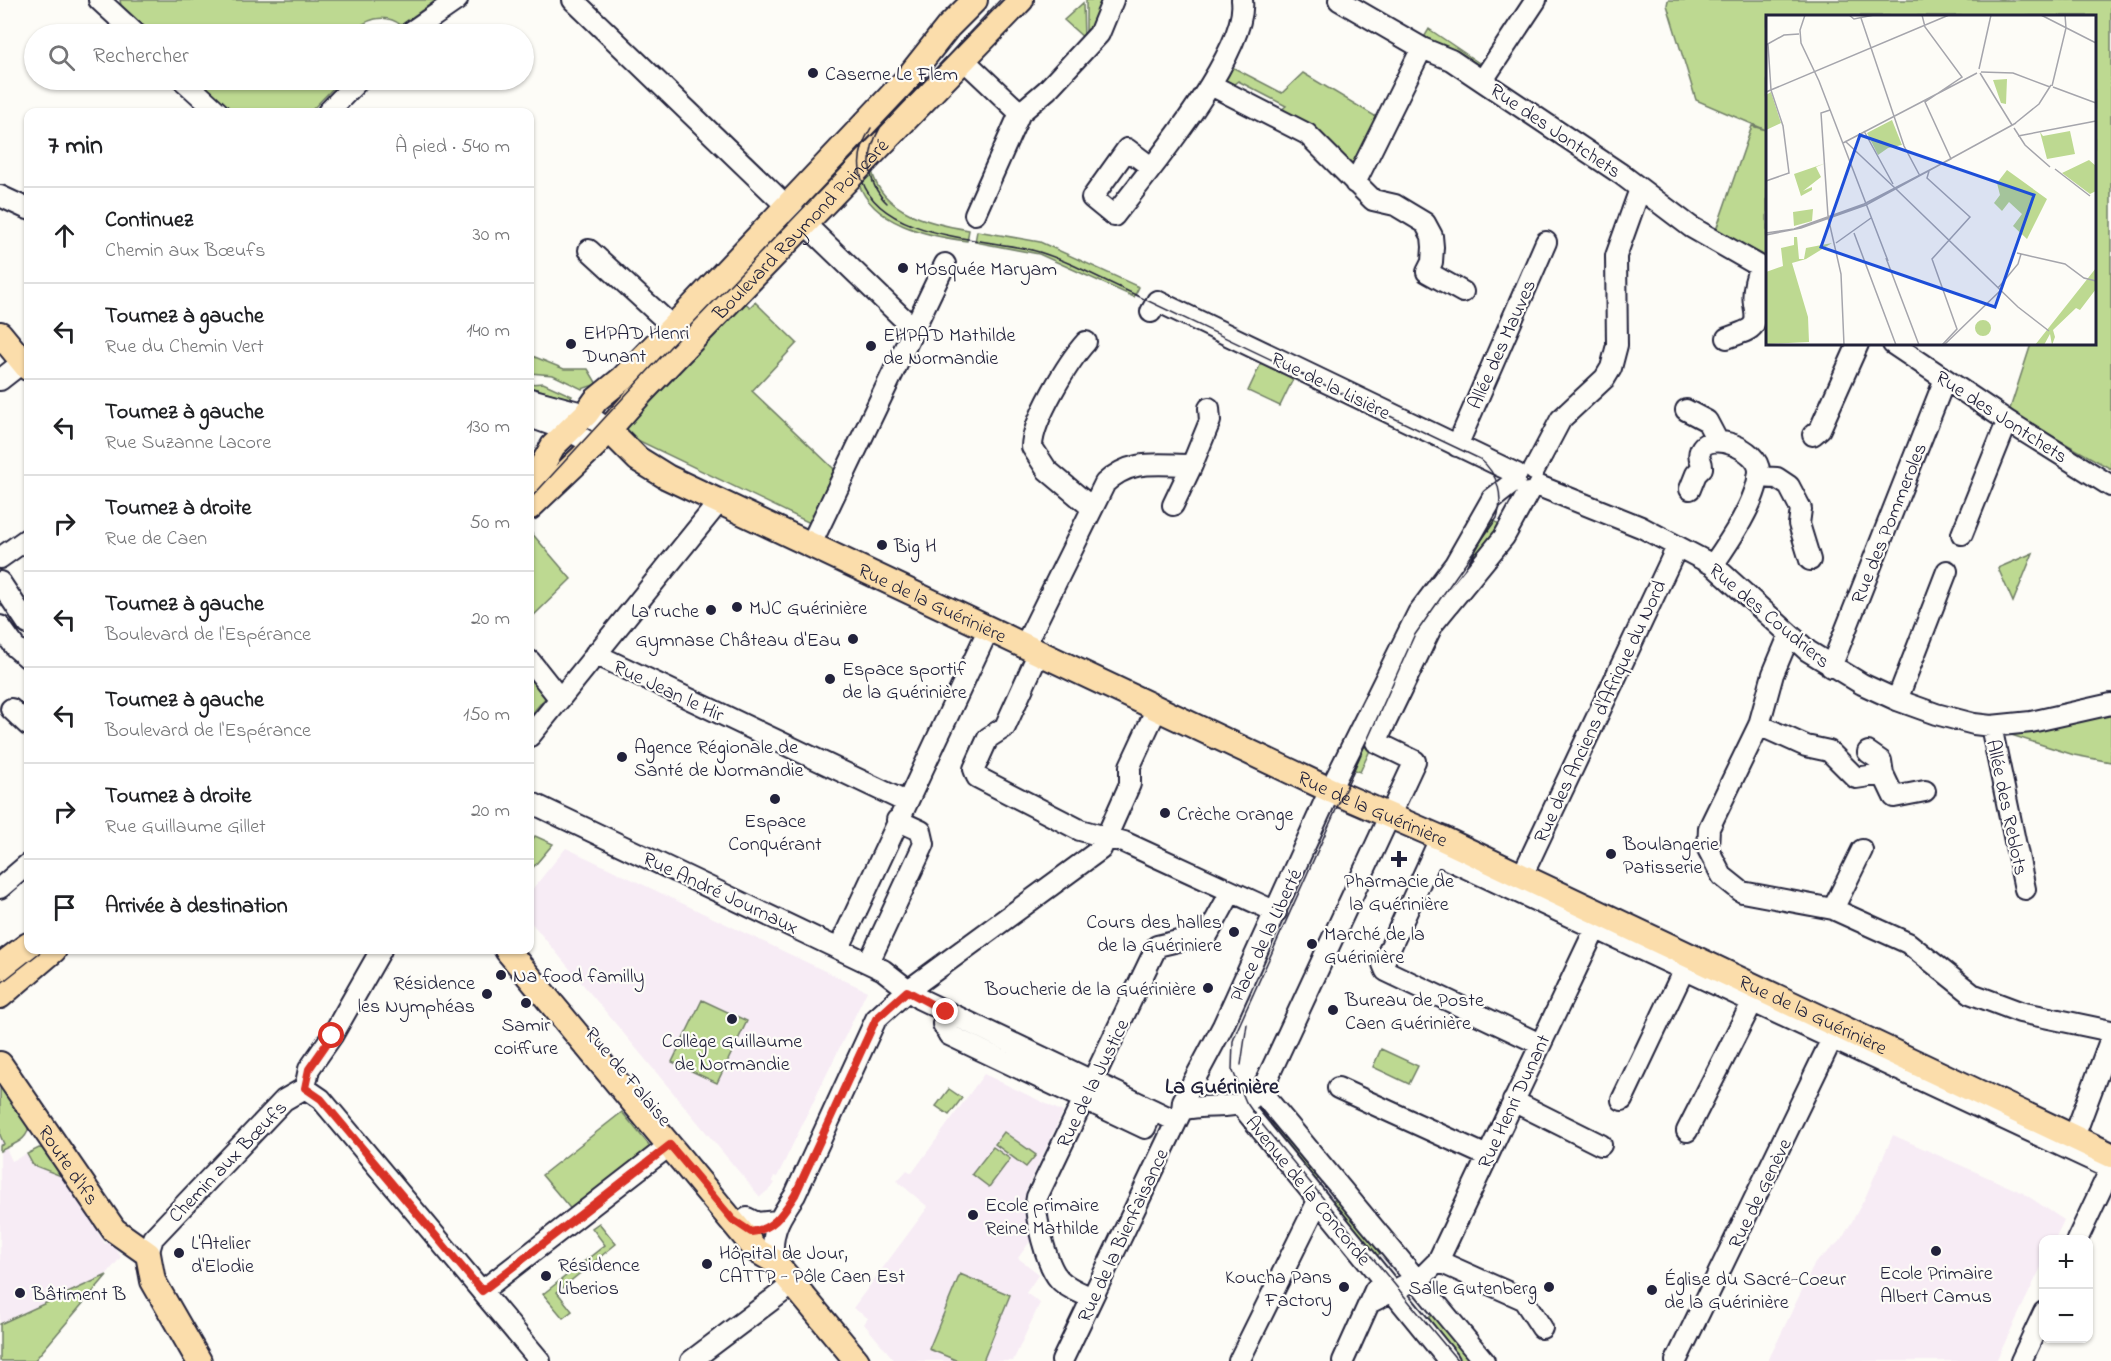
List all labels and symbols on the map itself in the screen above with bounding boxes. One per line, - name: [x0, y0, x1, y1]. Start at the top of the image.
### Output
- inset map: [1766, 15, 2096, 345]
- place label: Caserne Le Flem: [825, 61, 958, 90]
- marker: Caserne Le Flem: [806, 66, 820, 80]
- street label: Rue des Jontchets: [1483, 77, 1626, 187]
- street label: Boulevard Raymond Poincaré: [706, 133, 897, 328]
- place label: Mosquée Maryam: [915, 256, 1057, 285]
- marker: Mosquée Maryam: [896, 261, 910, 275]
- street label: Allée des Mauves: [1462, 276, 1545, 414]
- place label: EHPAD Henri Dunant: [582, 320, 689, 372]
- place label: EHPAD Mathilde de Normandie: [883, 322, 1015, 374]
- marker: EHPAD Henri Dunant: [564, 337, 578, 351]
- marker: EHPAD Mathilde de Normandie: [864, 339, 878, 353]
- street label: Rue de la Lisière: [1265, 346, 1395, 429]
- street label: Rue des Jontchets: [1929, 364, 2073, 472]
- street label: Rue des Pommeroles: [1845, 439, 1936, 609]
- place label: Big H: [893, 533, 937, 563]
- marker: Big H: [875, 538, 889, 552]
- street label: Rue de la Guérinière: [853, 557, 1011, 652]
- street label: Rue des Coudriers: [1701, 557, 1836, 677]
- street label: Rue des Anciens d'Afrique du Nord: [1527, 576, 1675, 848]
- place label: MJC Guérinière: [749, 595, 867, 624]
- place label: La ruche: [631, 598, 699, 627]
- marker: MJC Guérinière: [730, 600, 744, 614]
- marker: La ruche: [704, 603, 718, 617]
- place label: Gymnase Château d'Eau: [635, 627, 841, 656]
- marker: Gymnase Château d'Eau: [846, 632, 860, 646]
- street label: Rue Jean le Hir: [608, 654, 729, 731]
- place label: Espace sportif de la Guérinière: [842, 656, 967, 708]
- marker: Espace sportif de la Guérinière: [823, 672, 837, 686]
- place label: Agence Régionale de Santé de Normandie: [634, 734, 803, 786]
- street label: Allée des Reblots: [1977, 737, 2034, 878]
- marker: Agence Régionale de Santé de Normandie: [615, 750, 629, 764]
- street label: Rue de la Guérinière: [1292, 765, 1452, 856]
- marker: Espace Conquérant: [768, 792, 782, 806]
- place label: Crèche Orange: [1177, 801, 1293, 831]
- marker: Crèche Orange: [1158, 806, 1172, 820]
- place label: Espace Conquérant: [728, 808, 822, 860]
- place label: Boulangerie Patisserie: [1622, 831, 1719, 883]
- street label: Rue André Journaux: [637, 845, 803, 943]
- marker: Boulangerie Patisserie: [1604, 847, 1618, 861]
- marker: Pharmacie de la Guérinière: [1392, 852, 1406, 866]
- street label: Place de la Liberté: [1224, 865, 1311, 1008]
- place label: Pharmacie de la Guérinière: [1344, 868, 1454, 920]
- place label: Cours des halles de la Guériniere: [1086, 909, 1222, 961]
- place label: Marché de la Guérinière: [1324, 921, 1425, 973]
- marker: Cours des halles de la Guériniere: [1227, 925, 1241, 939]
- marker: Marché de la Guérinière: [1305, 937, 1319, 951]
- place label: Na food familly: [513, 963, 644, 992]
- marker: Na food familly: [494, 968, 508, 982]
- street label: Rue de la Guérinière: [1733, 969, 1891, 1064]
- place label: Résidence les Nymphéas: [358, 970, 475, 1022]
- place label: Boucherie de la Guérinière: [984, 976, 1196, 1005]
- marker: Boucherie de la Guérinière: [1201, 981, 1215, 995]
- marker: Résidence les Nymphéas: [480, 987, 494, 1001]
- place label: Bureau de Poste Caen Guérinière: [1344, 987, 1484, 1039]
- marker: Samir coiffure: [519, 996, 533, 1010]
- route end: [932, 998, 958, 1024]
- marker: Bureau de Poste Caen Guérinière: [1326, 1003, 1340, 1017]
- place label: Samir coiffure: [494, 1012, 558, 1064]
- marker: Collège Guillaume de Normandie: [725, 1012, 739, 1026]
- street label: Rue de la Justice: [1050, 1015, 1138, 1153]
- street label: Rue de Falaise: [577, 1021, 678, 1134]
- route start: [318, 1022, 344, 1048]
- place label: Collège Guillaume de Normandie: [662, 1028, 802, 1080]
- street label: Rue Henri Dunant: [1471, 1030, 1559, 1174]
- district label: La Guérinière: [1165, 1072, 1280, 1104]
- street label: Chemin aux Bœufs: [163, 1095, 295, 1231]
- street label: Avenue de la Concorde: [1237, 1110, 1377, 1273]
- street label: Route d'Ifs: [29, 1120, 105, 1212]
- street label: Rue de Genève: [1722, 1134, 1800, 1254]
- street label: Rue de la Bienfaisance: [1071, 1144, 1177, 1328]
- place label: Ecole primaire Reine Mathilde: [985, 1192, 1099, 1244]
- marker: Ecole primaire Reine Mathilde: [966, 1208, 980, 1222]
- place label: L'Atelier d'Elodie: [191, 1230, 254, 1282]
- place label: Hôpital de Jour, CATTP - Pôle Caen Est: [719, 1240, 905, 1292]
- marker: Ecole Primaire Albert Camus: [1929, 1244, 1943, 1258]
- marker: L'Atelier d'Elodie: [172, 1246, 186, 1260]
- place label: Résidence Liberios: [558, 1252, 640, 1304]
- marker: Hôpital de Jour, CATTP - Pôle Caen Est: [700, 1257, 714, 1271]
- place label: Ecole Primaire Albert Camus: [1879, 1260, 1993, 1312]
- place label: Koucha Pans Factory: [1225, 1264, 1332, 1316]
- place label: Église du Sacré-Coeur de la Guérinière: [1664, 1266, 1847, 1318]
- marker: Résidence Liberios: [539, 1269, 553, 1283]
- place label: Salle Gutenberg: [1409, 1275, 1537, 1305]
- marker: Koucha Pans Factory: [1337, 1280, 1351, 1294]
- marker: Salle Gutenberg: [1542, 1280, 1556, 1294]
- place label: Bâtiment B: [31, 1281, 126, 1310]
- marker: Église du Sacré-Coeur de la Guérinière: [1645, 1283, 1659, 1297]
- marker: Bâtiment B: [13, 1286, 27, 1300]

